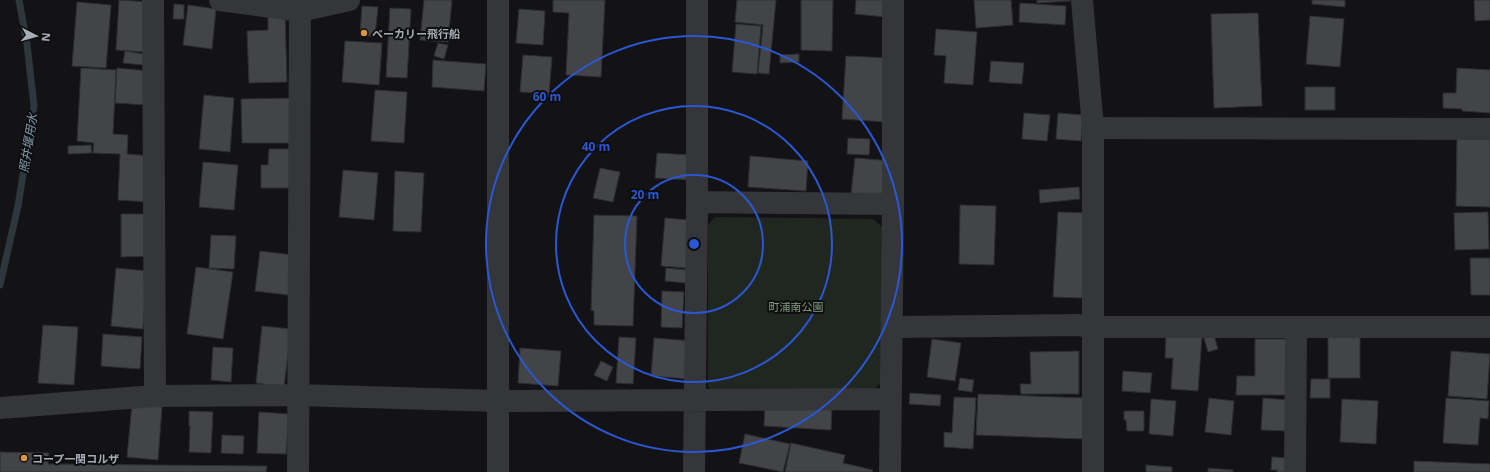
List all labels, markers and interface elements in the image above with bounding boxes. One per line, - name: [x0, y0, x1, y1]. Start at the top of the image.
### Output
- north arrow: [16, 16, 56, 56]
- place label: ベーカリー飛行船: [372, 26, 460, 41]
- marker: ベーカリー飛行船: [359, 28, 369, 38]
- text: N: [39, 32, 54, 42]
- text: 60 m: [533, 88, 561, 105]
- water label: 照井堰用水: [15, 110, 41, 174]
- text: 40 m: [582, 138, 610, 155]
- text: 20 m: [631, 186, 659, 203]
- centre of rings: [687, 237, 701, 251]
- park label: 町浦南公園: [769, 299, 824, 314]
- place label: コープ一関コルザ: [32, 451, 119, 466]
- marker: コープ一関コルザ: [19, 453, 29, 463]

